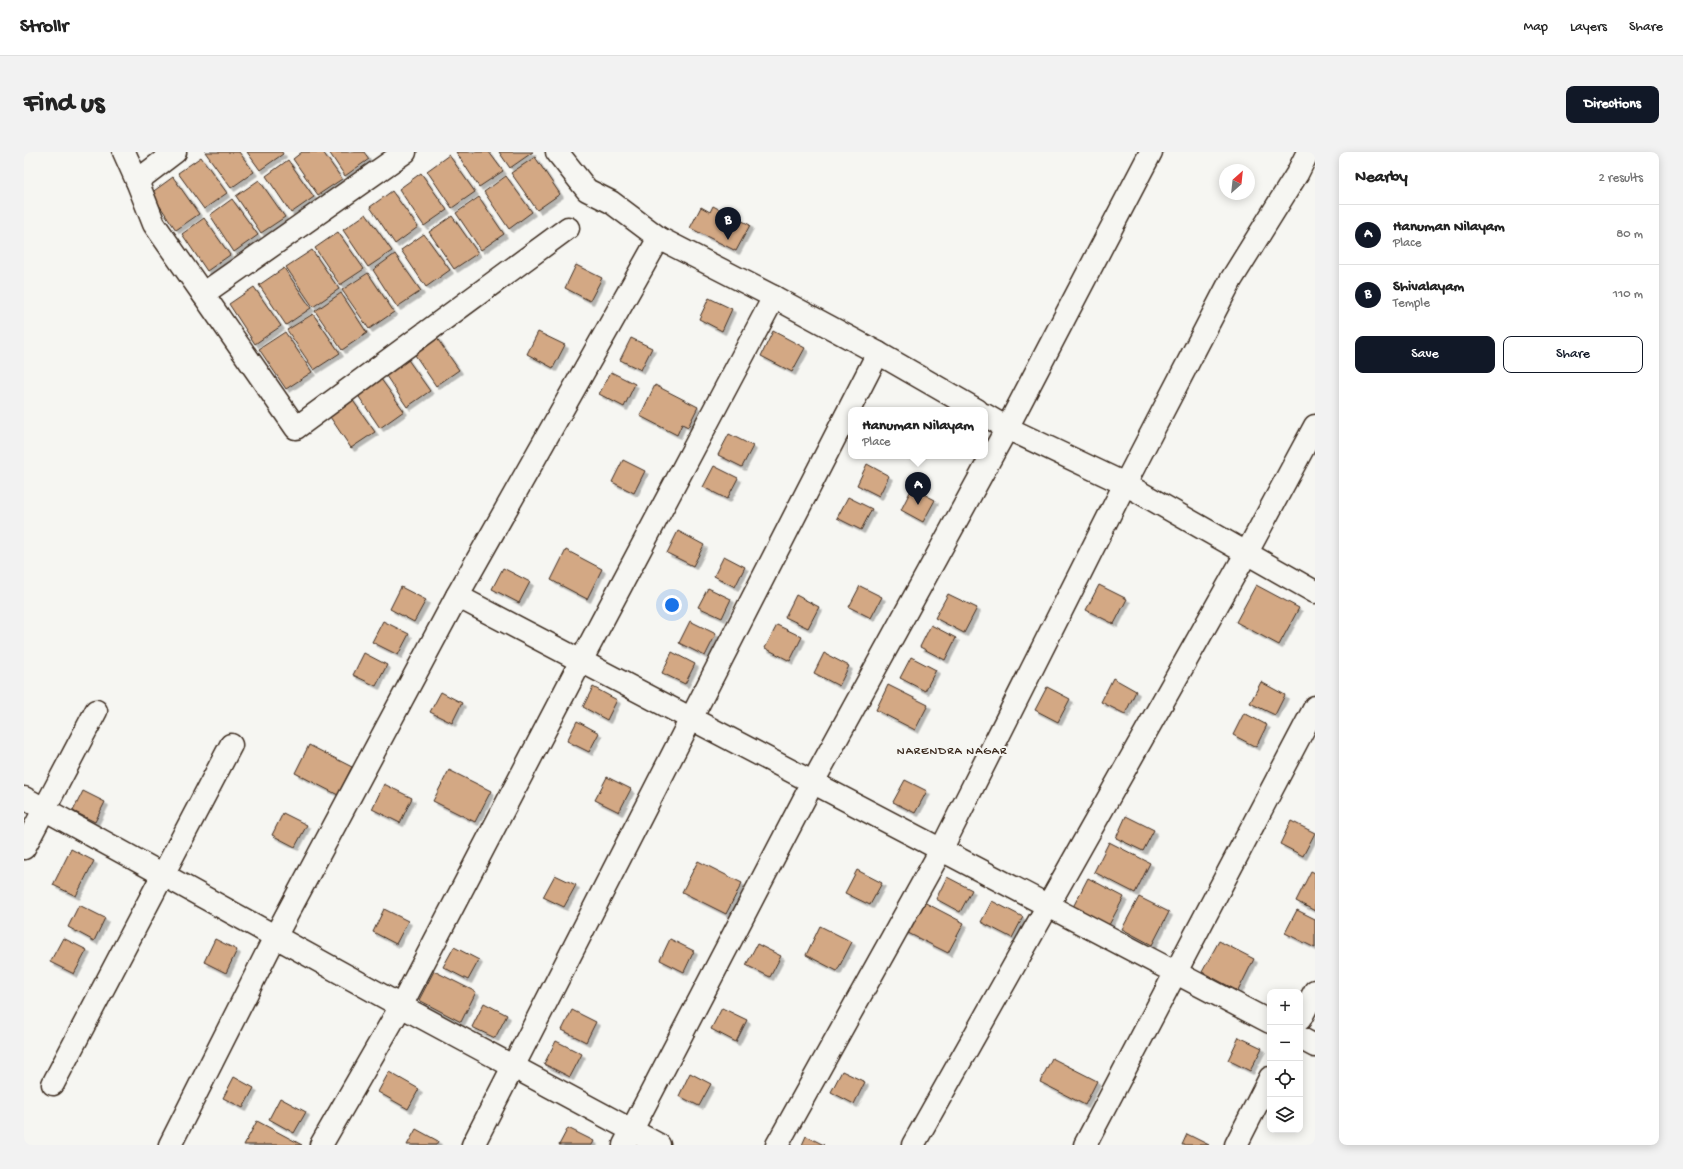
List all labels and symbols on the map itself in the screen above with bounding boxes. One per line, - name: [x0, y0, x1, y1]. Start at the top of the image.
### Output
- north arrow: [1219, 164, 1255, 200]
- pin: B: [715, 207, 741, 240]
- pin: A: [905, 472, 931, 505]
- your location: [662, 595, 682, 615]
- district label: NARENDRA NAGAR: [897, 745, 1007, 759]

